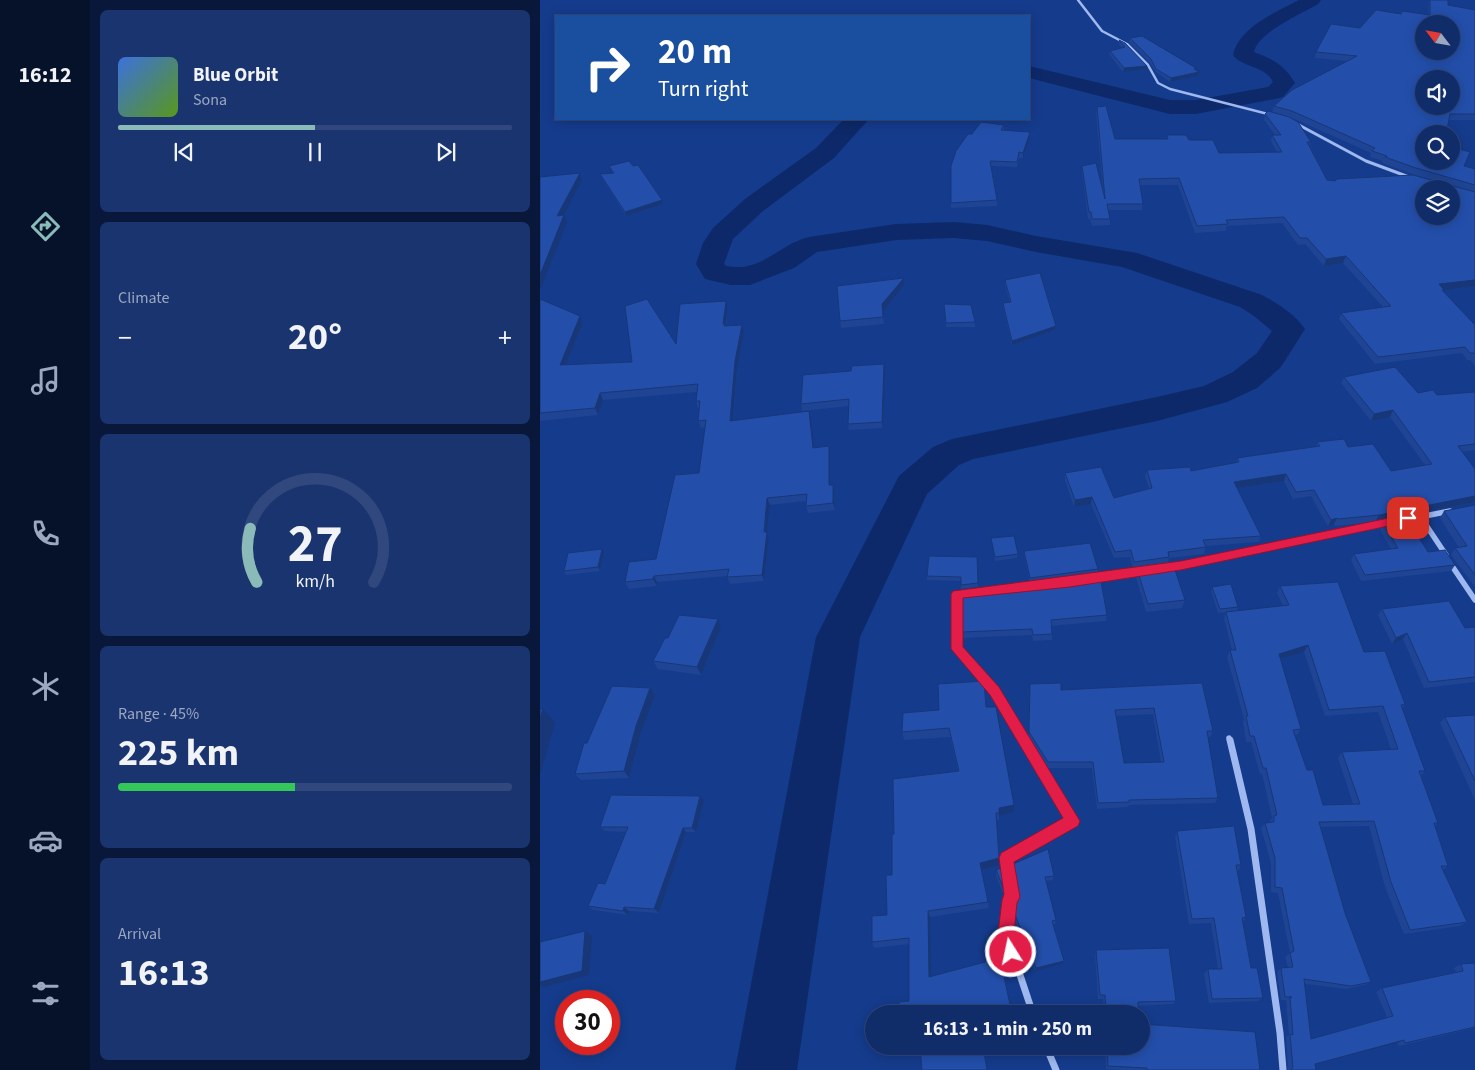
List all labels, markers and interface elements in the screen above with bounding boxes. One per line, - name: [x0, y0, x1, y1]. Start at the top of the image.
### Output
- north arrow: [1415, 15, 1460, 60]
- map controls: [1415, 15, 1460, 225]
- text: 20 m: [658, 27, 732, 77]
- icon: right: [575, 35, 640, 100]
- text: 16:12: [18, 59, 72, 91]
- text: Blue Orbit: [193, 62, 278, 89]
- button: sound: [1415, 70, 1460, 115]
- text: Turn right: [658, 73, 748, 105]
- text: Sona: [193, 89, 227, 111]
- button: search: [1415, 125, 1460, 170]
- icon: previous: [170, 138, 198, 166]
- icon: pause: [301, 138, 329, 166]
- icon: next: [432, 138, 460, 166]
- button: layers: [1415, 180, 1460, 225]
- icon: directions: [28, 209, 63, 244]
- text: Climate: [118, 287, 169, 309]
- text: 20°: [288, 310, 342, 364]
- text: −: [118, 318, 132, 358]
- text: +: [498, 318, 512, 358]
- icon: music: [28, 363, 63, 398]
- pin: [1387, 497, 1429, 539]
- icon: arrive: [1394, 504, 1422, 532]
- text: 27: [288, 508, 342, 582]
- icon: phone: [28, 516, 63, 551]
- text: km/h: [295, 569, 335, 594]
- icon: climate: [28, 669, 63, 704]
- text: Range · 45%: [118, 703, 199, 725]
- text: 225 km: [118, 726, 239, 780]
- icon: car: [28, 823, 63, 858]
- text: Arrival: [118, 923, 161, 945]
- position arrow: [984, 925, 1036, 977]
- text: 16:13: [118, 946, 210, 1000]
- icon: filters: [28, 976, 63, 1011]
- speed limit sign: 30: [555, 990, 620, 1055]
- text: 16:13 · 1 min · 250 m: [923, 1016, 1092, 1043]

